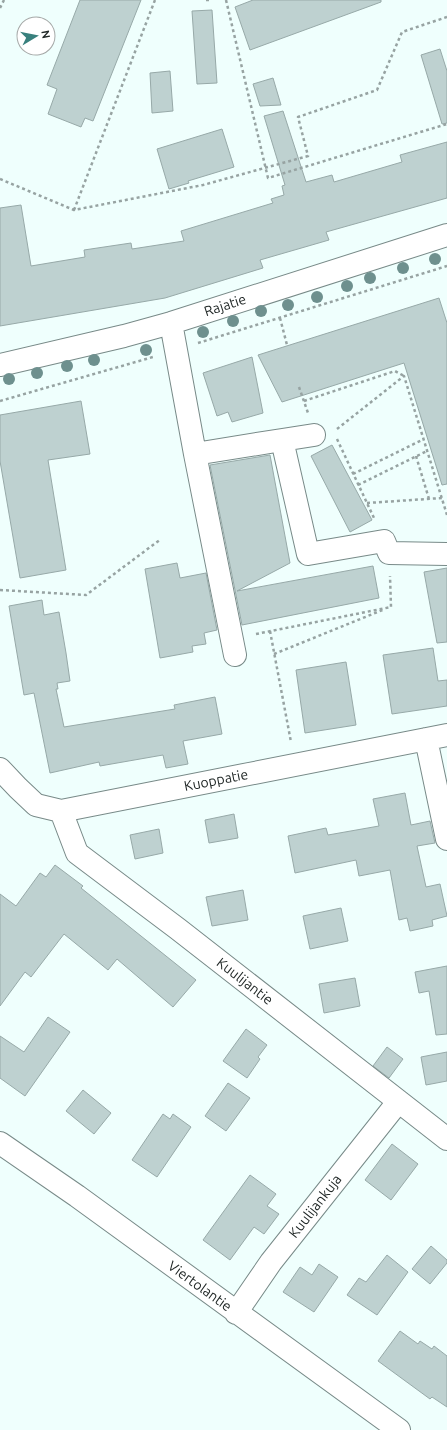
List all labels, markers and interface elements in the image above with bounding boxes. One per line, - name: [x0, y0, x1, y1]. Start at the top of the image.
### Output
- north arrow: [16, 16, 56, 56]
- text: N: [39, 29, 52, 39]
- street label: Rajatie: [202, 291, 248, 319]
- street label: Kuoppatie: [183, 766, 249, 794]
- street label: Kuulijantie: [214, 954, 276, 1008]
- street label: Kuulijankuja: [285, 1171, 345, 1241]
- street label: Viertolantie: [165, 1257, 235, 1315]

